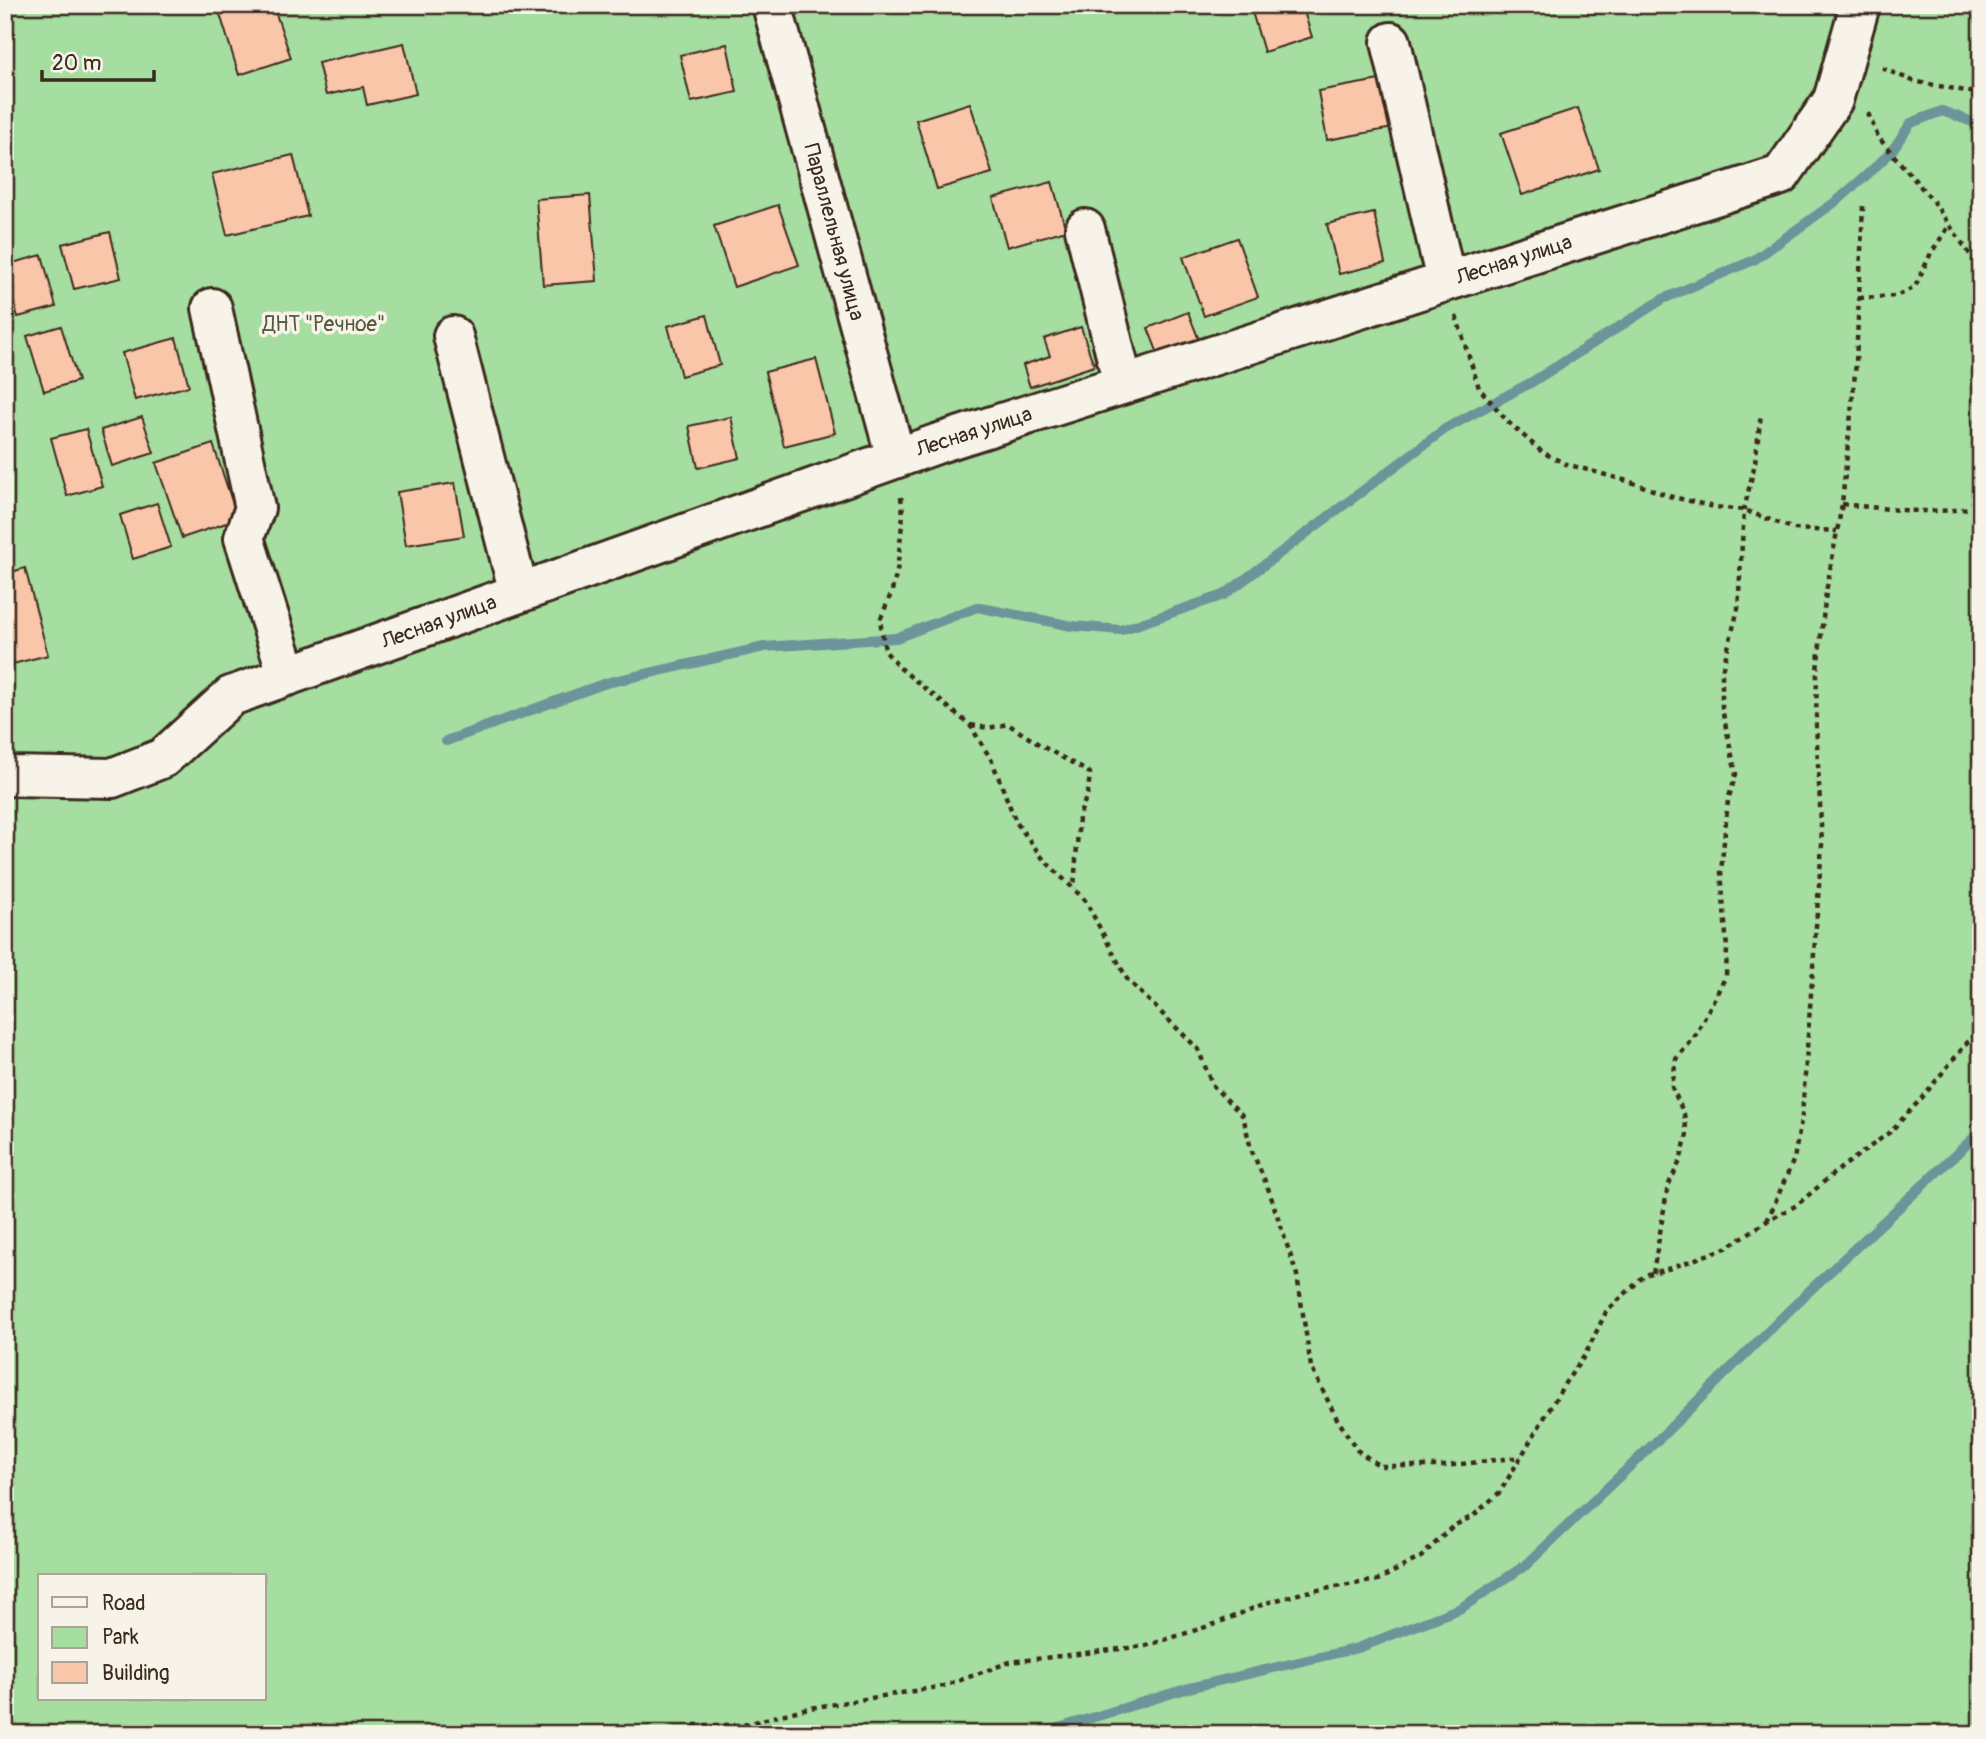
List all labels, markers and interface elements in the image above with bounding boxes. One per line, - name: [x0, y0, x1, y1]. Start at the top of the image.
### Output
- scale bar: [42, 38, 154, 82]
- text: 20 m: [52, 50, 101, 77]
- street label: Параллельная улица: [797, 141, 871, 323]
- street label: Лесная улица: [1452, 229, 1576, 292]
- park label: ДНТ "Речное": [262, 311, 385, 338]
- street label: Лесная улица: [912, 401, 1036, 464]
- street label: Лесная улица: [377, 589, 500, 656]
- legend: [38, 1574, 266, 1700]
- text: Road: [102, 1590, 146, 1617]
- text: Park: [102, 1624, 139, 1651]
- text: Building: [102, 1660, 169, 1687]

